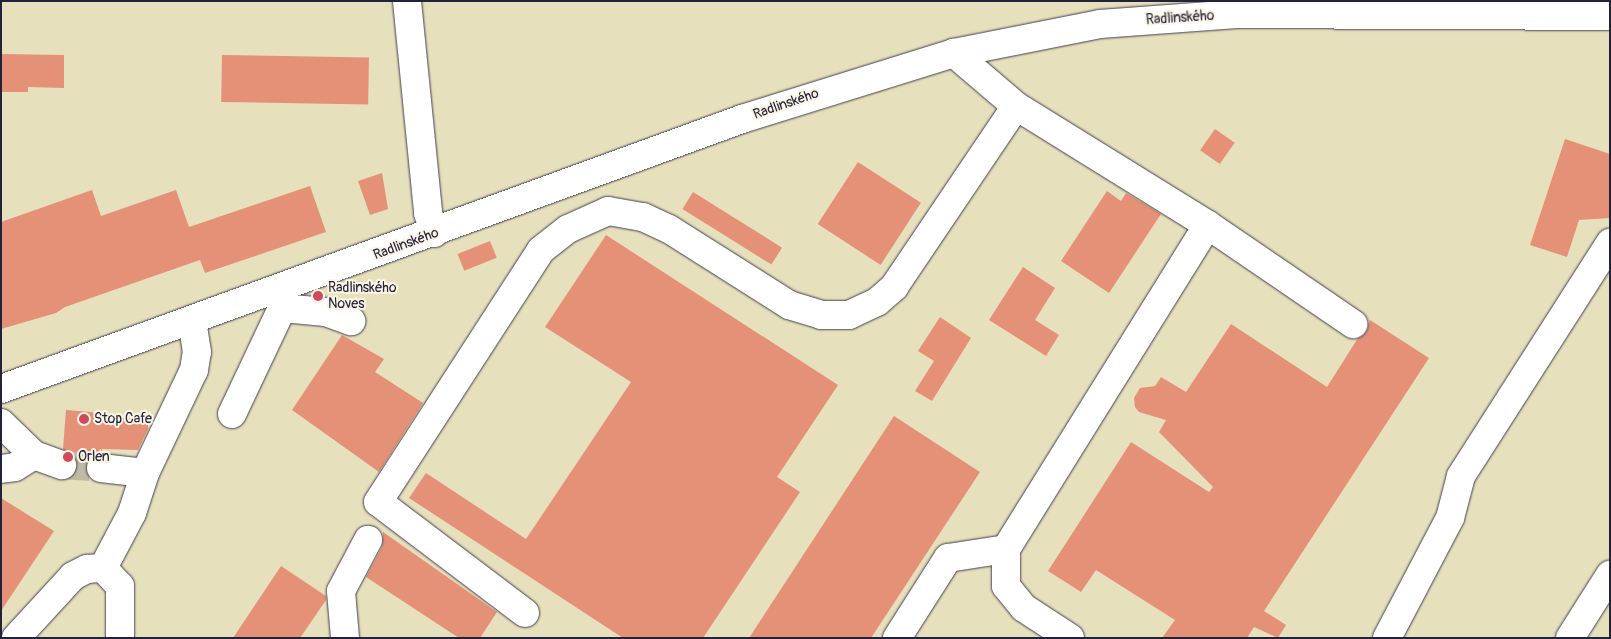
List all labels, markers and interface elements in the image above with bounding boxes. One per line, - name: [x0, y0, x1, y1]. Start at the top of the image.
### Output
- street label: Radlinského: [1145, 7, 1215, 29]
- street label: Radlinského: [751, 85, 821, 123]
- street label: Radlinského: [371, 224, 441, 264]
- place label: Radlinského Noves: [328, 280, 396, 312]
- marker: Radlinského Noves: [312, 290, 324, 302]
- place label: Stop Cafe: [94, 411, 152, 427]
- marker: Stop Cafe: [78, 413, 90, 425]
- place label: Orlen: [78, 449, 110, 465]
- marker: Orlen: [62, 451, 74, 463]

